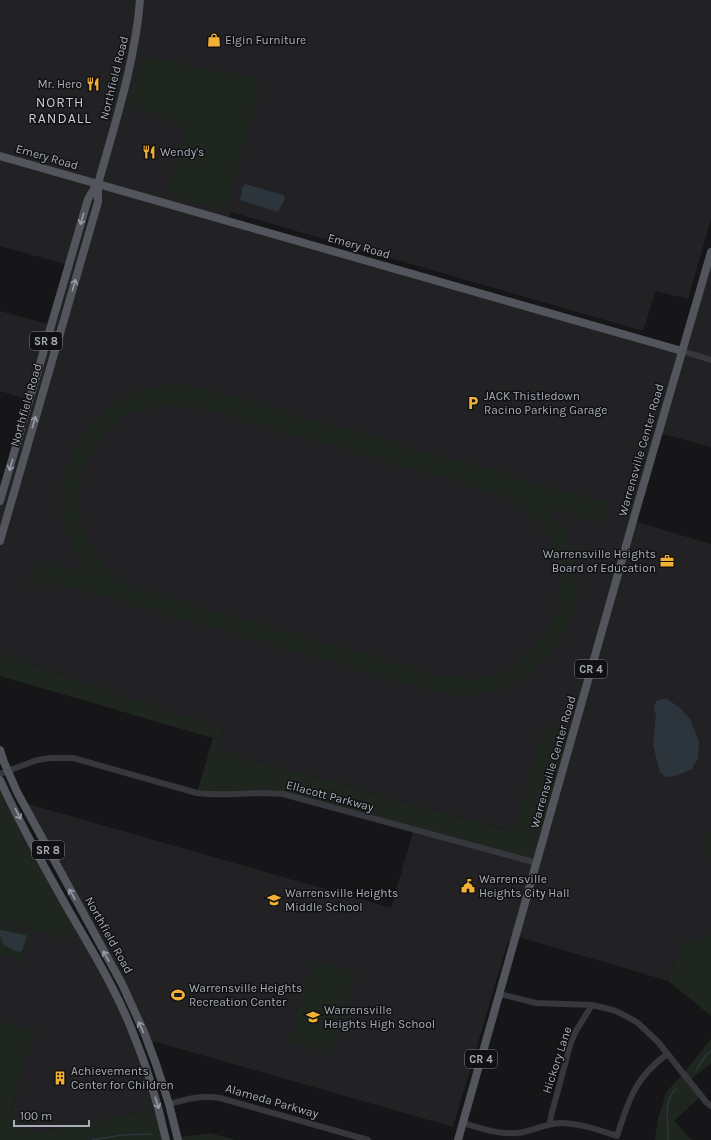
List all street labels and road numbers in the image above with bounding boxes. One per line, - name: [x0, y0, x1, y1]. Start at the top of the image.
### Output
- street label: Northfield Road: [97, 35, 131, 121]
- street label: Emery Road: [14, 141, 80, 173]
- street label: Emery Road: [326, 230, 392, 262]
- road number: SR 8: [30, 332, 62, 350]
- street label: Northfield Road: [7, 362, 45, 448]
- street label: Warrensville Center Road: [615, 382, 667, 518]
- road number: CR 4: [575, 660, 607, 678]
- street label: Warrensville Center Road: [527, 694, 579, 830]
- street label: Ellacott Parkway: [285, 778, 376, 815]
- road number: SR 8: [32, 841, 64, 859]
- street label: Northfield Road: [82, 894, 136, 976]
- street label: Hickory Lane: [540, 1025, 574, 1095]
- road number: CR 4: [465, 1050, 497, 1068]
- street label: Alameda Parkway: [224, 1081, 320, 1121]

